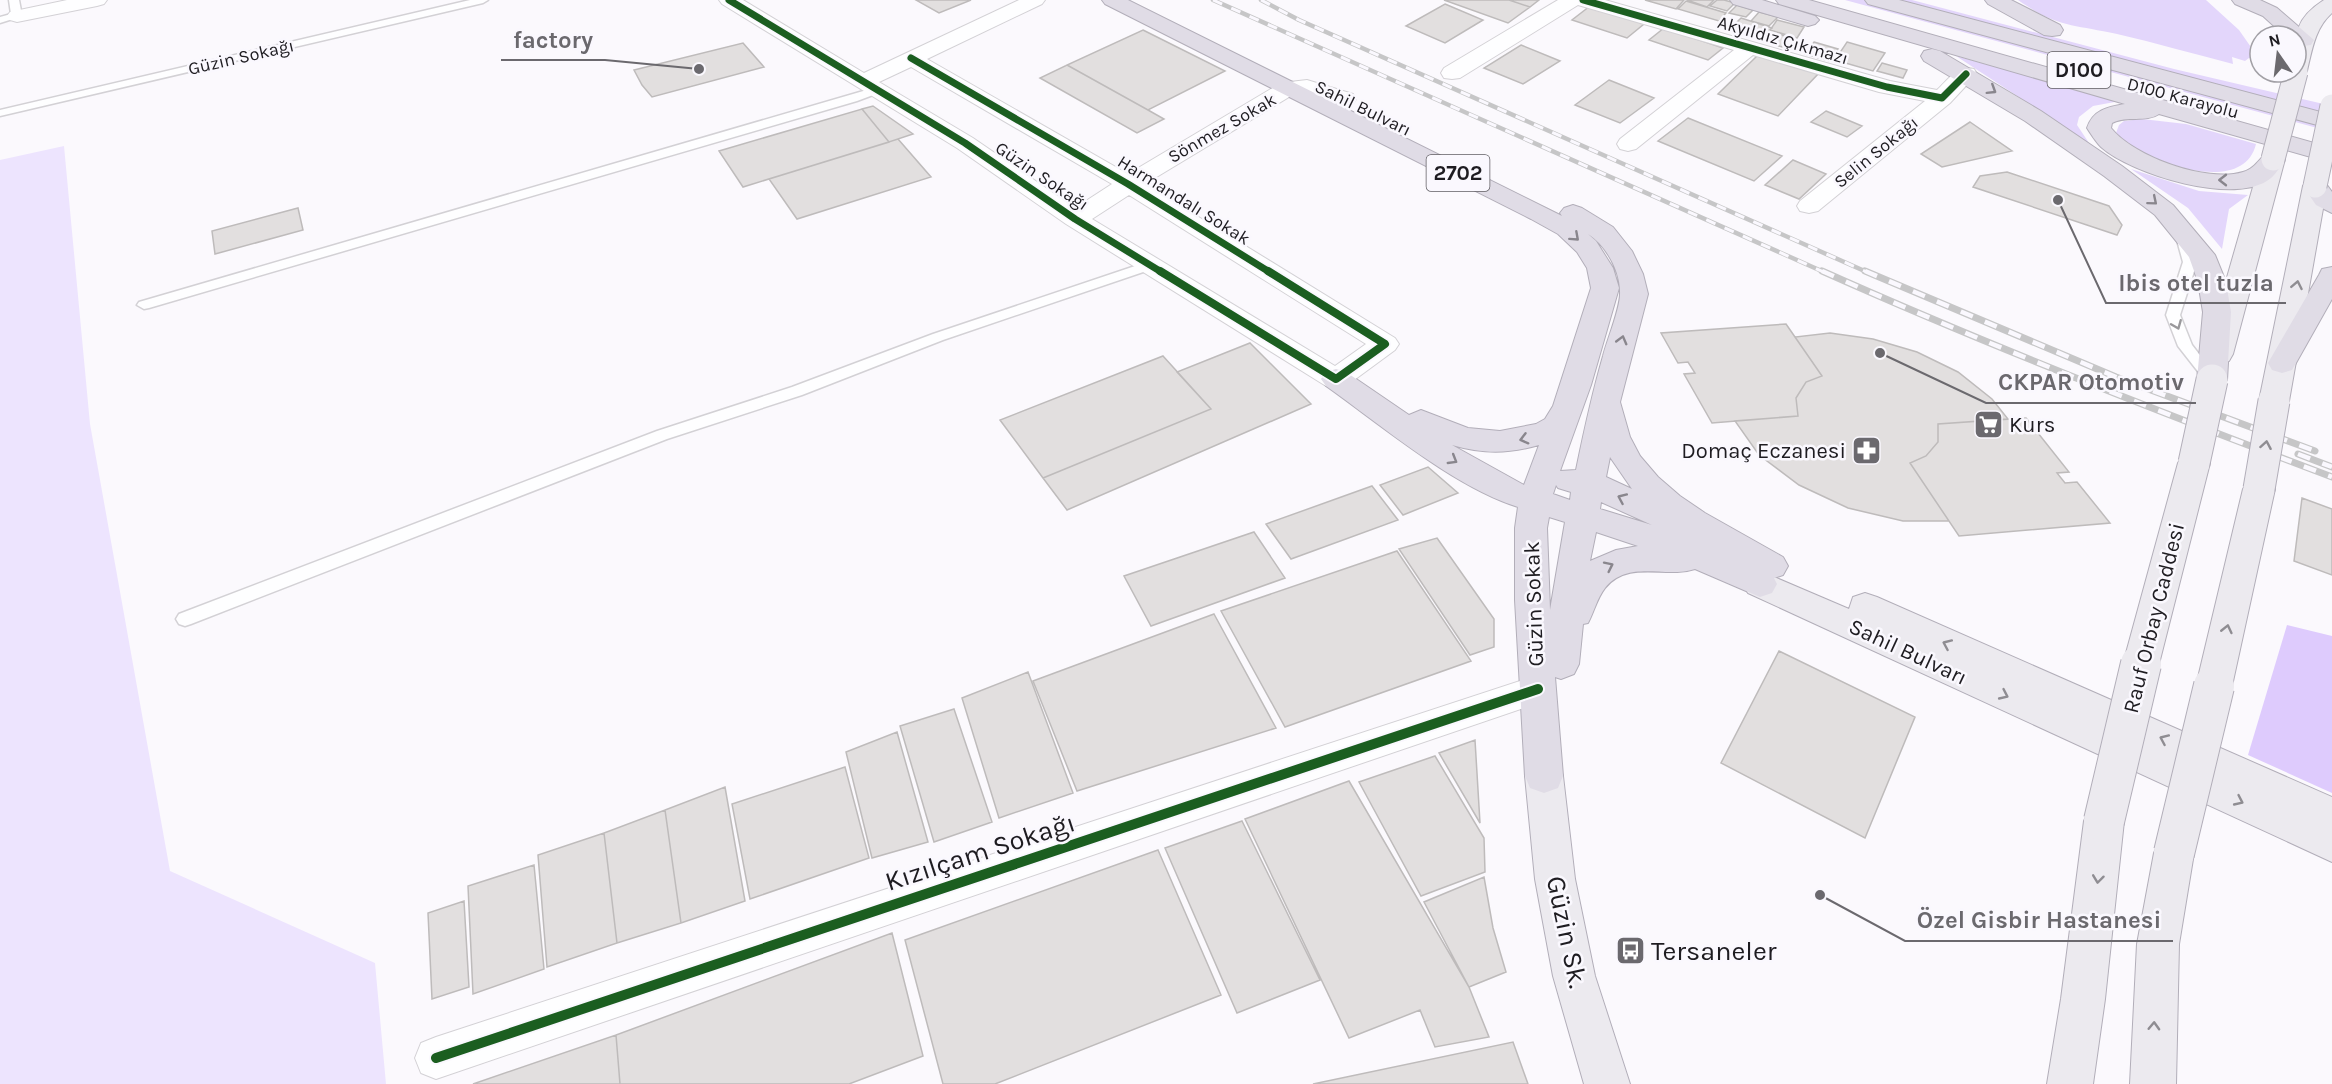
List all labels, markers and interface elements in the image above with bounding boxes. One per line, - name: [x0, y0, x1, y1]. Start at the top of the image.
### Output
- street label: Akyıldız Çıkmazı: [1715, 11, 1851, 69]
- callout: factory: [501, 18, 605, 60]
- north arrow: [2248, 24, 2308, 84]
- text: factory: [513, 26, 593, 54]
- text: N: [2267, 29, 2282, 51]
- street label: Güzin Sokağı: [186, 34, 296, 80]
- road number: D100: [2048, 52, 2110, 88]
- street label: D100 Karayolu: [2125, 73, 2241, 123]
- street label: Sahil Bulvarı: [1311, 75, 1415, 141]
- one-way arrow: [1986, 83, 1996, 95]
- street label: Sönmez Sokak: [1164, 88, 1280, 168]
- street label: Selin Sokağı: [1829, 111, 1923, 193]
- street label: Güzin Sokağı: [991, 137, 1093, 215]
- street label: Harmandalı Sokak: [1114, 150, 1254, 250]
- road number: 2702: [1426, 155, 1490, 191]
- one-way arrow: [2218, 174, 2227, 186]
- one-way arrow: [2146, 193, 2157, 204]
- one-way arrow: [1568, 230, 1579, 241]
- callout: Ibis otel tuzla: [2106, 261, 2286, 303]
- text: Ibis otel tuzla: [2118, 269, 2274, 297]
- one-way arrow: [2290, 281, 2303, 291]
- one-way arrow: [2170, 319, 2182, 330]
- one-way arrow: [1614, 335, 1627, 345]
- callout: CKPAR Otomotiv: [1986, 361, 2196, 403]
- text: CKPAR Otomotiv: [1998, 368, 2185, 396]
- supermarket icon: Kurs: [1972, 409, 2004, 441]
- place label: Kurs: [2009, 412, 2055, 438]
- one-way arrow: [1519, 432, 1530, 444]
- pharmacy icon: Domaç Eczanesi: [1851, 435, 1883, 467]
- place label: Domaç Eczanesi: [1681, 438, 1846, 464]
- one-way arrow: [2259, 440, 2272, 450]
- one-way arrow: [1447, 453, 1457, 465]
- one-way arrow: [1618, 493, 1629, 505]
- street label: Rauf Orbay Caddesi: [2118, 520, 2190, 716]
- street label: Güzin Sokak: [1519, 541, 1549, 667]
- one-way arrow: [1602, 562, 1613, 574]
- street label: Sahil Bulvarı: [1845, 613, 1971, 691]
- one-way arrow: [2220, 624, 2233, 634]
- one-way arrow: [1942, 639, 1953, 651]
- one-way arrow: [1997, 688, 2008, 700]
- one-way arrow: [2159, 734, 2170, 746]
- one-way arrow: [2233, 794, 2244, 806]
- street label: Kızılçam Sokağı: [881, 806, 1079, 898]
- street label: Güzin Sk.: [1540, 873, 1594, 991]
- one-way arrow: [2092, 874, 2104, 883]
- callout: Özel Gisbir Hastanesi: [1905, 899, 2173, 941]
- text: Özel Gisbir Hastanesi: [1917, 906, 2161, 934]
- bus stop icon: Tersaneler: [1614, 935, 1646, 967]
- place label: Tersaneler: [1651, 935, 1777, 967]
- one-way arrow: [2148, 1021, 2161, 1030]

